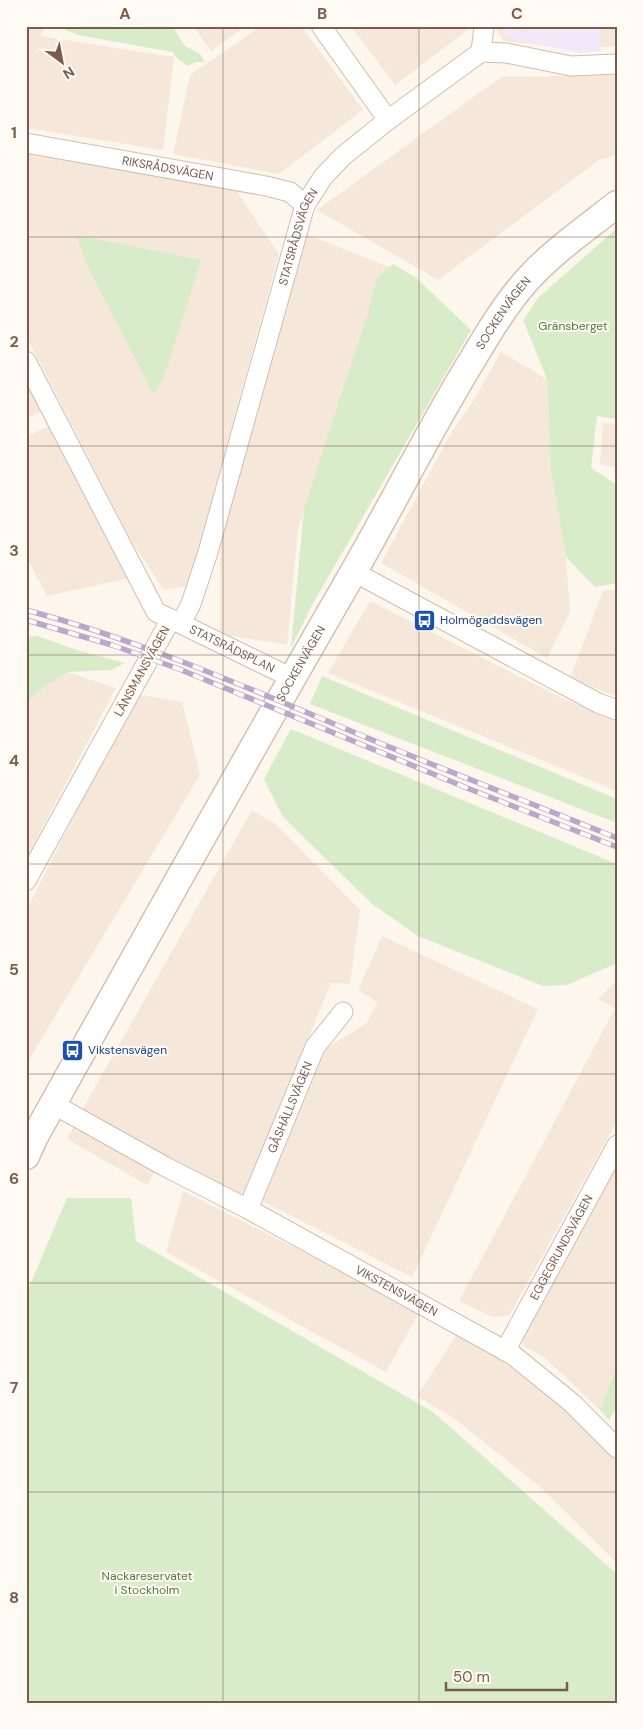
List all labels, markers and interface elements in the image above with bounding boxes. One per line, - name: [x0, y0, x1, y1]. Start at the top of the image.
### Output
- text: A: [119, 3, 131, 24]
- text: B: [317, 3, 327, 24]
- text: C: [511, 3, 523, 24]
- north arrow: [38, 38, 88, 88]
- text: N: [60, 63, 78, 83]
- text: 1: [11, 122, 17, 143]
- street label: RIKSRÅDSVÄGEN: [121, 152, 215, 184]
- street label: STATSRÅDSVÄGEN: [275, 185, 322, 287]
- street label: SOCKENVÄGEN: [472, 273, 534, 353]
- park label: Gränsberget: [538, 318, 608, 334]
- text: 2: [9, 331, 19, 352]
- text: 3: [9, 540, 19, 561]
- bus stop icon: Holmögaddsvägen: [412, 608, 436, 632]
- place label: Holmögaddsvägen: [440, 612, 542, 628]
- street label: STATSRÅDSPLAN: [187, 621, 277, 676]
- street label: SOCKENVÄGEN: [273, 622, 329, 705]
- street label: LÄNSMANSVÄGEN: [110, 623, 174, 719]
- text: 4: [9, 750, 19, 771]
- text: 5: [9, 959, 19, 980]
- bus stop icon: Vikstensvägen: [60, 1038, 84, 1062]
- place label: Vikstensvägen: [88, 1042, 167, 1058]
- street label: GÅSHÄLLSVÄGEN: [264, 1059, 316, 1156]
- text: 6: [9, 1168, 19, 1189]
- street label: EGGEGRUNDSVÄGEN: [526, 1192, 597, 1303]
- street label: VIKSTENSVÄGEN: [352, 1262, 440, 1320]
- text: 7: [10, 1377, 19, 1398]
- park label: Nackareservatet i Stockholm: [102, 1568, 193, 1598]
- text: 8: [9, 1587, 19, 1608]
- scale bar: [446, 1659, 567, 1691]
- text: 50 m: [453, 1667, 490, 1687]

